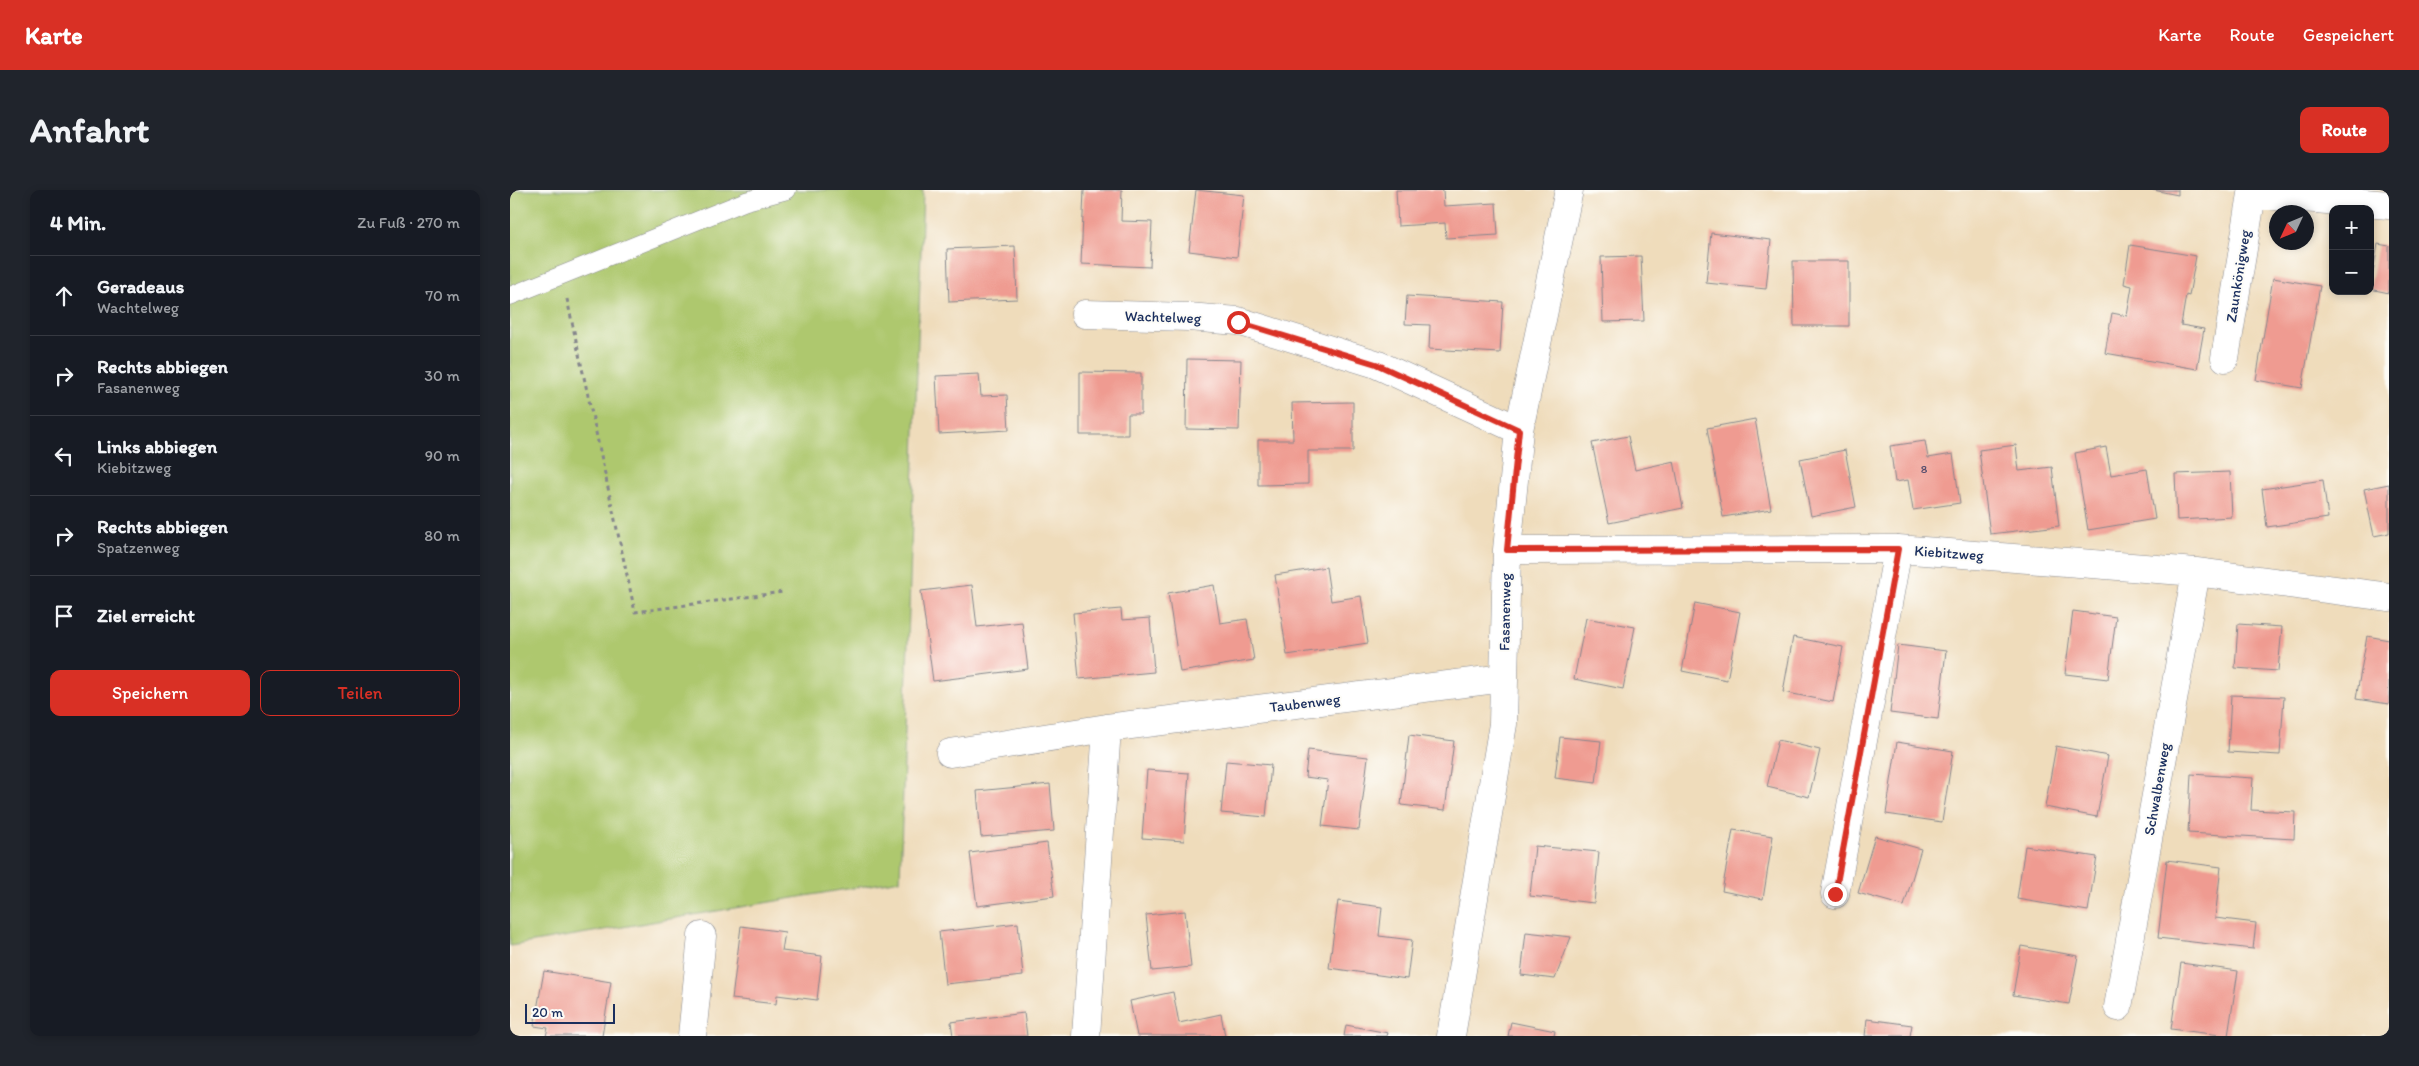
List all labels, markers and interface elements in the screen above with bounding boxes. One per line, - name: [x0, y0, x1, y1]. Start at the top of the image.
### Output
- text: Karte: [25, 21, 83, 50]
- text: Karte: [2158, 24, 2201, 46]
- text: Route: [2229, 24, 2275, 46]
- text: Gespeichert: [2303, 24, 2394, 46]
- button: Route: [2300, 107, 2389, 153]
- text: Anfahrt: [30, 109, 149, 151]
- north arrow: [2269, 205, 2314, 250]
- map controls: [2329, 205, 2374, 295]
- button: +: [2329, 205, 2374, 250]
- text: 4 Min.: [50, 210, 106, 235]
- text: Zu Fuß · 270 m: [357, 213, 460, 232]
- street label: Zaunkönigweg: [2222, 228, 2254, 324]
- button: −: [2329, 250, 2374, 295]
- text: Geradeaus: [97, 275, 184, 298]
- icon: ahead: [50, 282, 78, 310]
- text: 70 m: [425, 286, 460, 305]
- text: Wachtelweg: [97, 298, 179, 317]
- street label: Wachtelweg: [1124, 307, 1202, 327]
- route start: [1227, 311, 1250, 334]
- text: Rechts abbiegen: [97, 355, 228, 378]
- icon: right: [50, 362, 78, 390]
- text: 30 m: [424, 366, 460, 385]
- text: Fasanenweg: [97, 378, 180, 397]
- text: Links abbiegen: [97, 435, 217, 458]
- icon: left: [50, 442, 78, 470]
- text: 90 m: [425, 446, 460, 465]
- text: Kiebitzweg: [97, 458, 171, 477]
- house number: 8: [1921, 462, 1928, 476]
- text: Rechts abbiegen: [97, 515, 228, 538]
- icon: right: [50, 522, 78, 550]
- text: 80 m: [424, 526, 460, 545]
- text: Spatzenweg: [97, 538, 180, 557]
- street label: Kiebitzweg: [1914, 542, 1985, 564]
- street label: Fasanenweg: [1495, 573, 1515, 651]
- icon: arrive: [50, 602, 78, 630]
- text: Ziel erreicht: [97, 604, 195, 627]
- button: Speichern: [50, 670, 250, 716]
- button: Teilen: [260, 670, 460, 716]
- street label: Taubenweg: [1269, 690, 1342, 716]
- street label: Schwalbenweg: [2140, 741, 2174, 837]
- route end: [1824, 883, 1847, 906]
- scale bar: [525, 1001, 615, 1024]
- text: 20 m: [532, 1004, 563, 1021]

